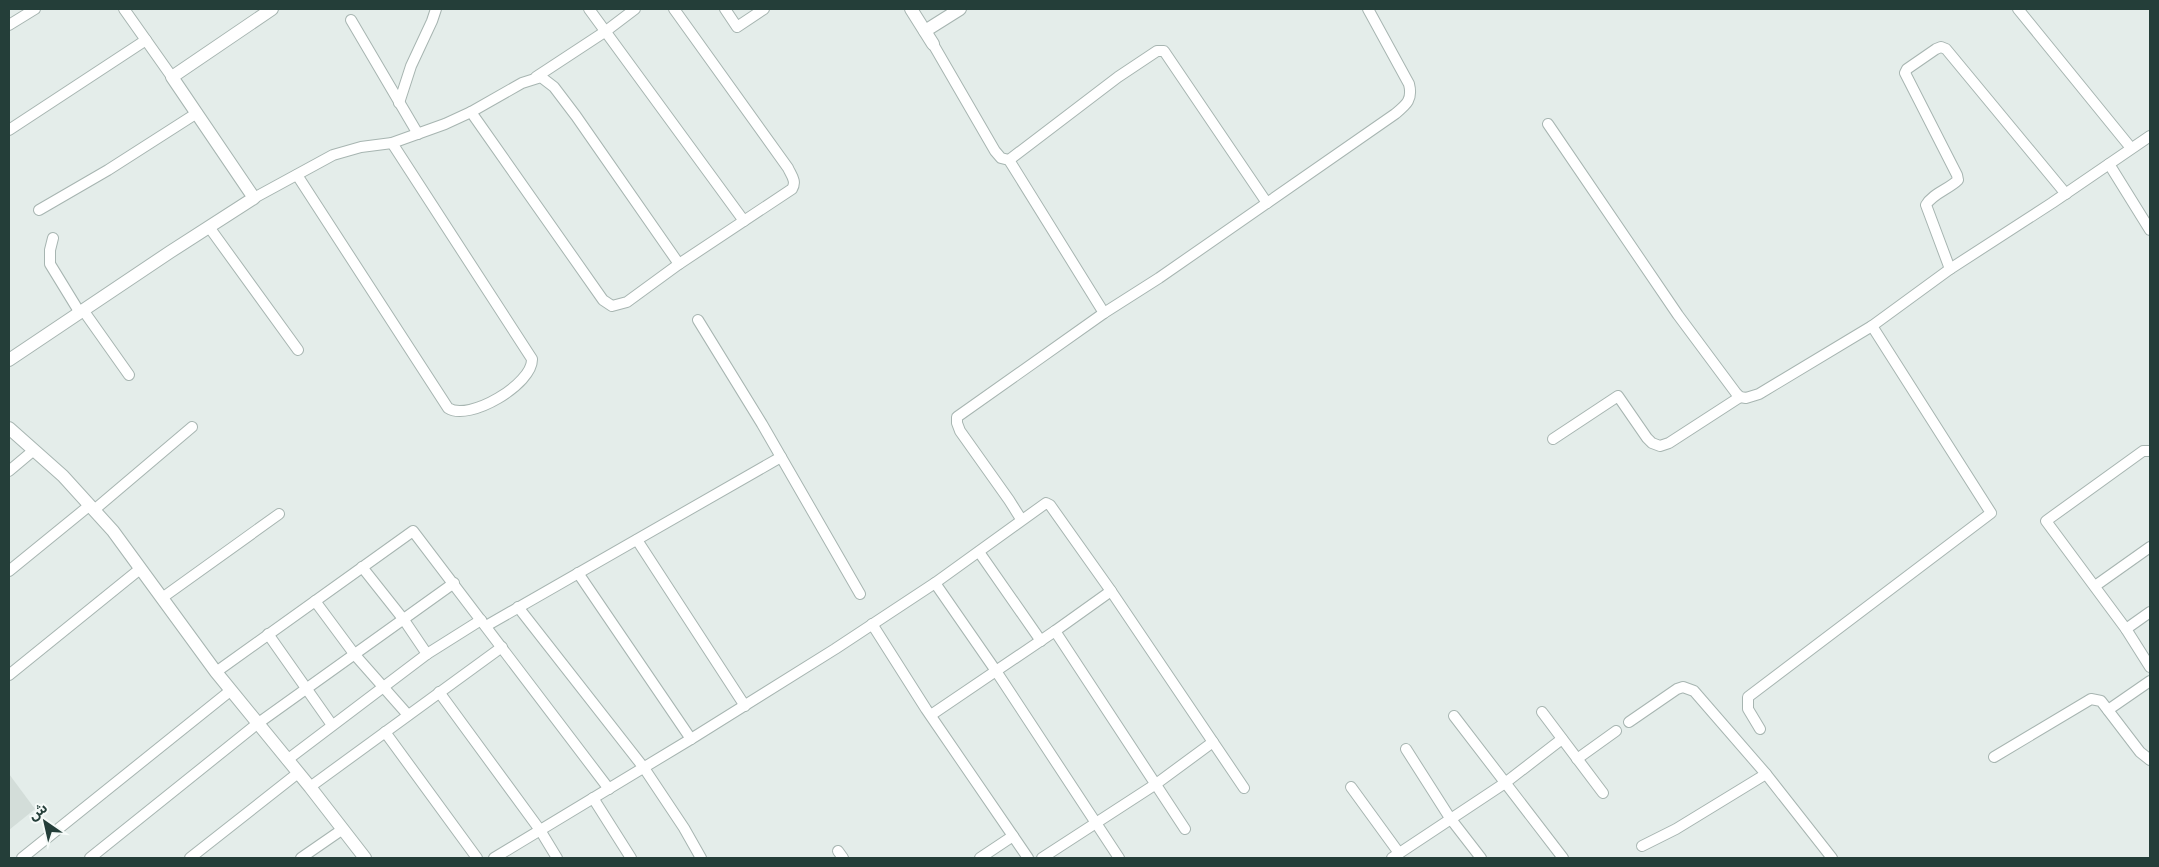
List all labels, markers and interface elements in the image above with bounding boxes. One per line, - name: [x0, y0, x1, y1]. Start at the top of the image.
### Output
- north arrow: [20, 797, 70, 847]
- text: ش: [25, 799, 51, 824]

